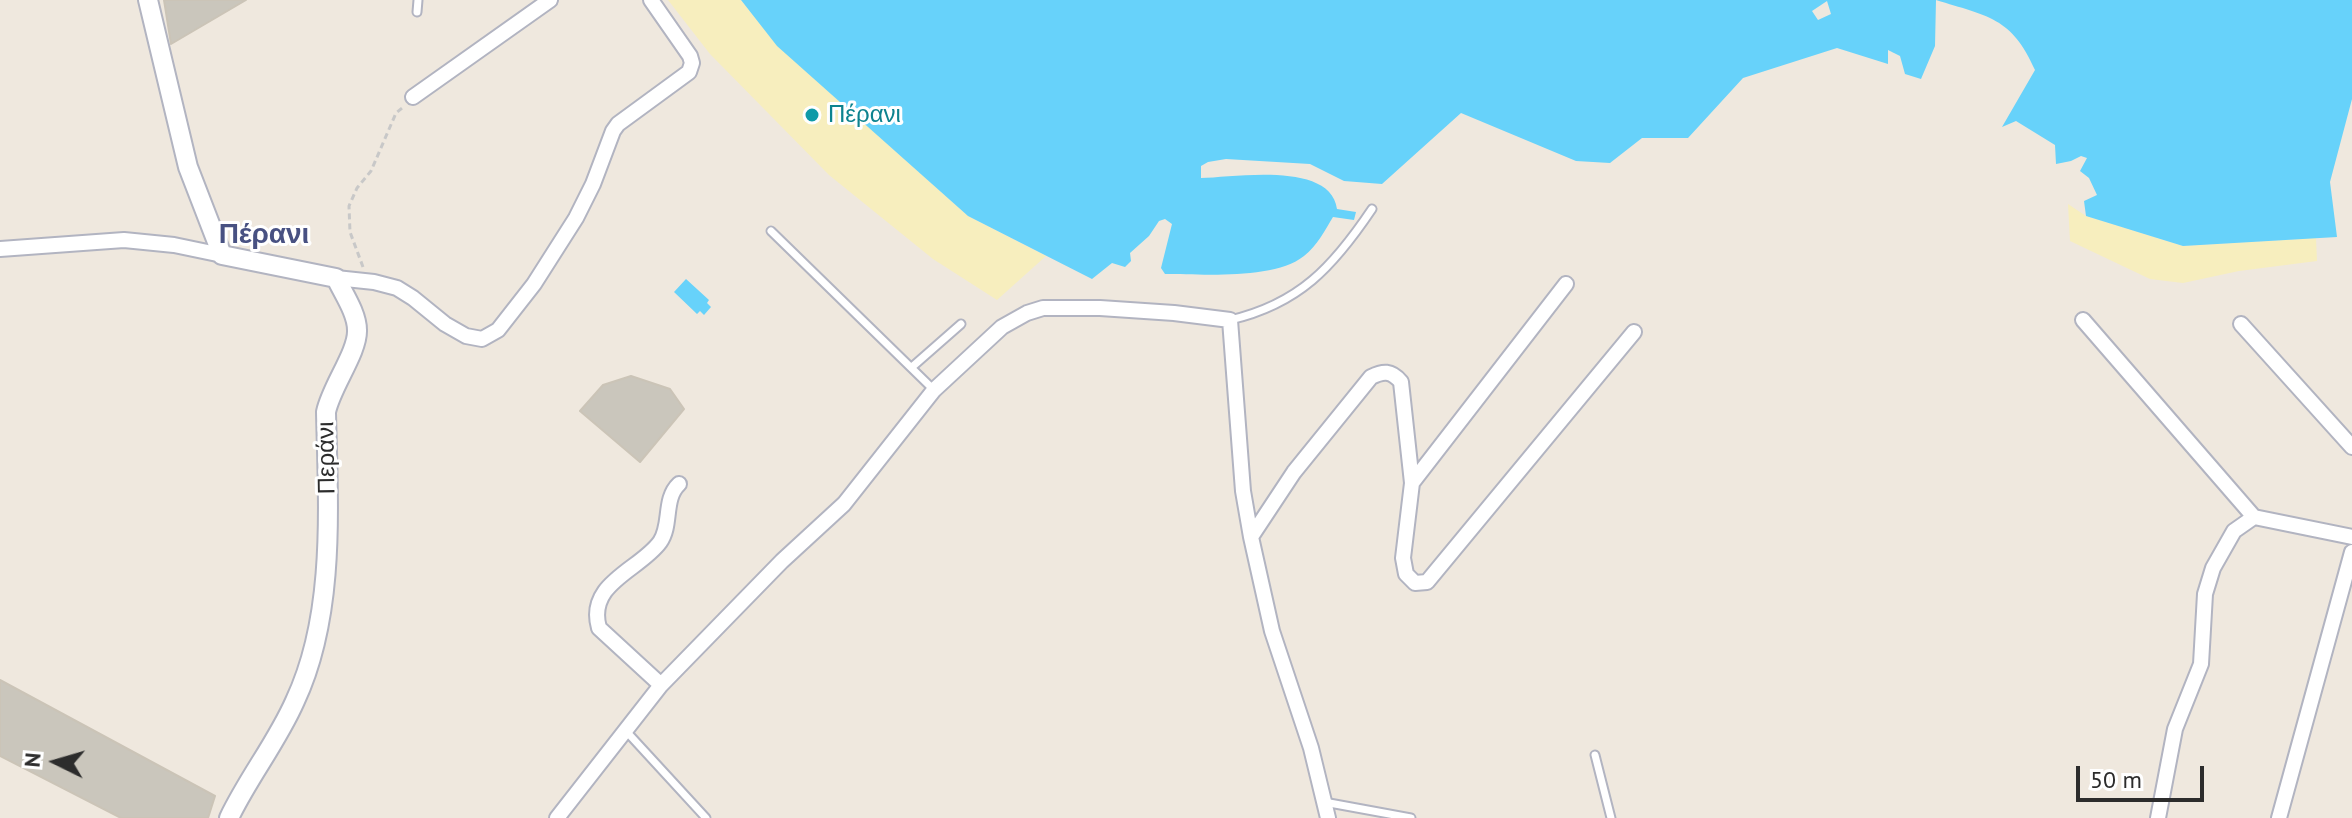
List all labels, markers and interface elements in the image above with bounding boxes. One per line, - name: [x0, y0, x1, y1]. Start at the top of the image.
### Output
- place label: Πέρανι: [828, 101, 901, 129]
- marker: Πέρανι: [803, 106, 821, 124]
- district label: Πέρανι: [219, 218, 309, 252]
- street label: Περάνι: [312, 421, 342, 495]
- north arrow: [16, 722, 96, 802]
- scale bar: [2080, 750, 2208, 800]
- text: N: [18, 751, 47, 768]
- text: 50 m: [2090, 764, 2142, 795]

